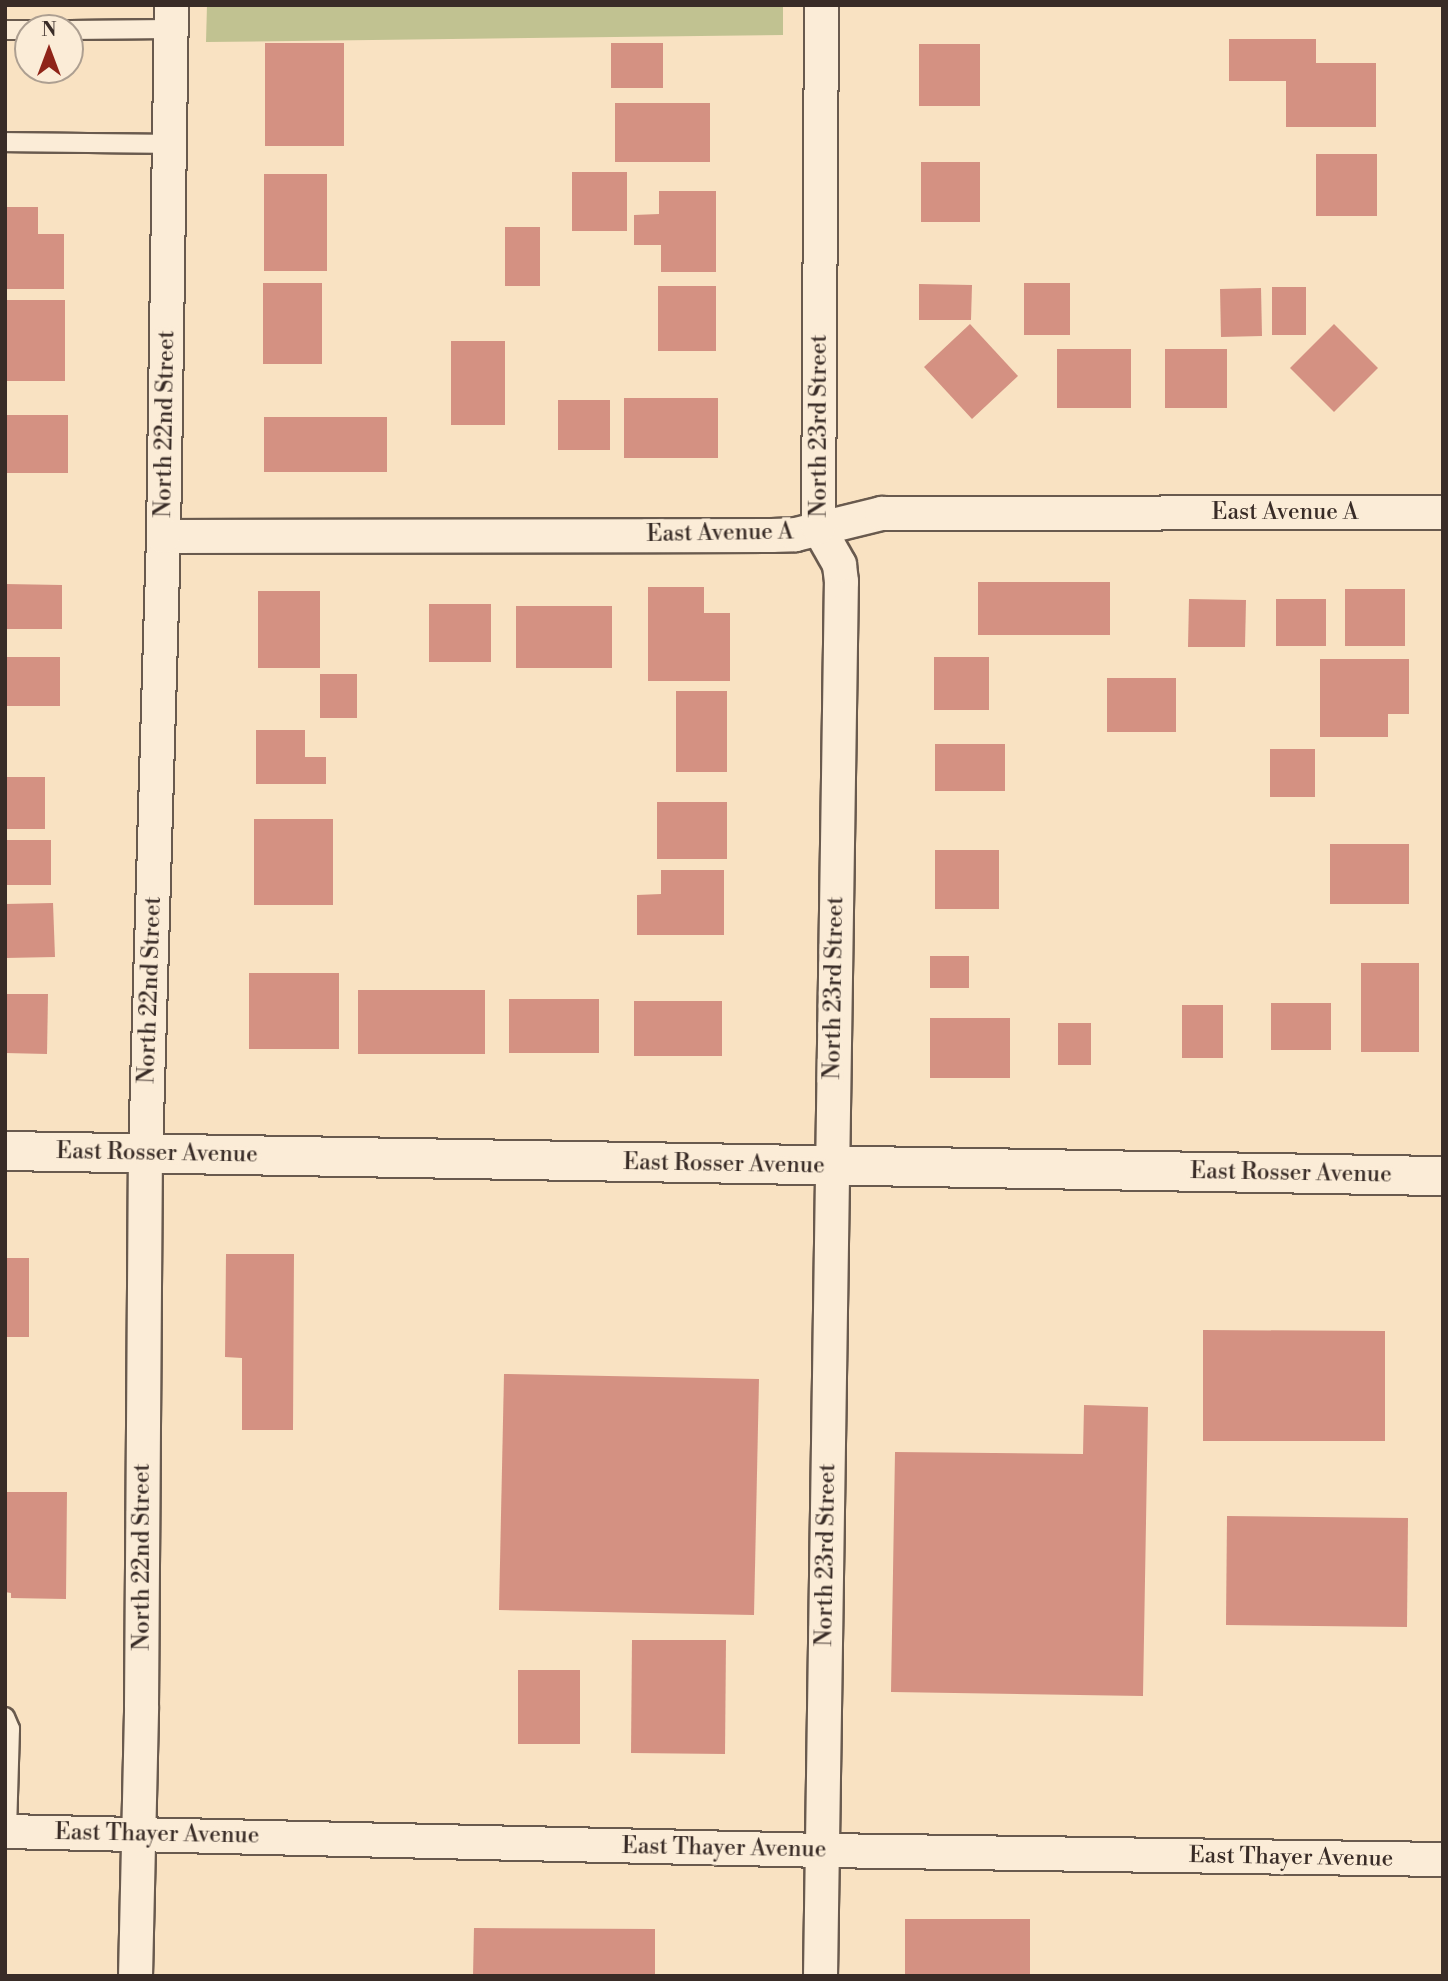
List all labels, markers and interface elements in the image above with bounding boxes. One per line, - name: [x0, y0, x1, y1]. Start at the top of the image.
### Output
- north arrow: [14, 14, 84, 84]
- text: N: [41, 18, 57, 42]
- street label: North 22nd Street: [150, 330, 180, 518]
- street label: North 23rd Street: [805, 334, 833, 518]
- street label: East Avenue A: [1212, 498, 1358, 526]
- street label: East Avenue A: [646, 518, 794, 548]
- street label: North 22nd Street: [133, 896, 167, 1084]
- street label: North 23rd Street: [819, 896, 849, 1080]
- street label: East Rosser Avenue: [56, 1137, 258, 1169]
- street label: East Rosser Avenue: [623, 1148, 825, 1180]
- street label: East Rosser Avenue: [1190, 1157, 1392, 1189]
- street label: North 22nd Street: [128, 1463, 156, 1651]
- street label: North 23rd Street: [811, 1463, 841, 1647]
- street label: East Thayer Avenue: [55, 1818, 259, 1850]
- street label: East Thayer Avenue: [622, 1832, 826, 1864]
- street label: East Thayer Avenue: [1189, 1841, 1393, 1873]

